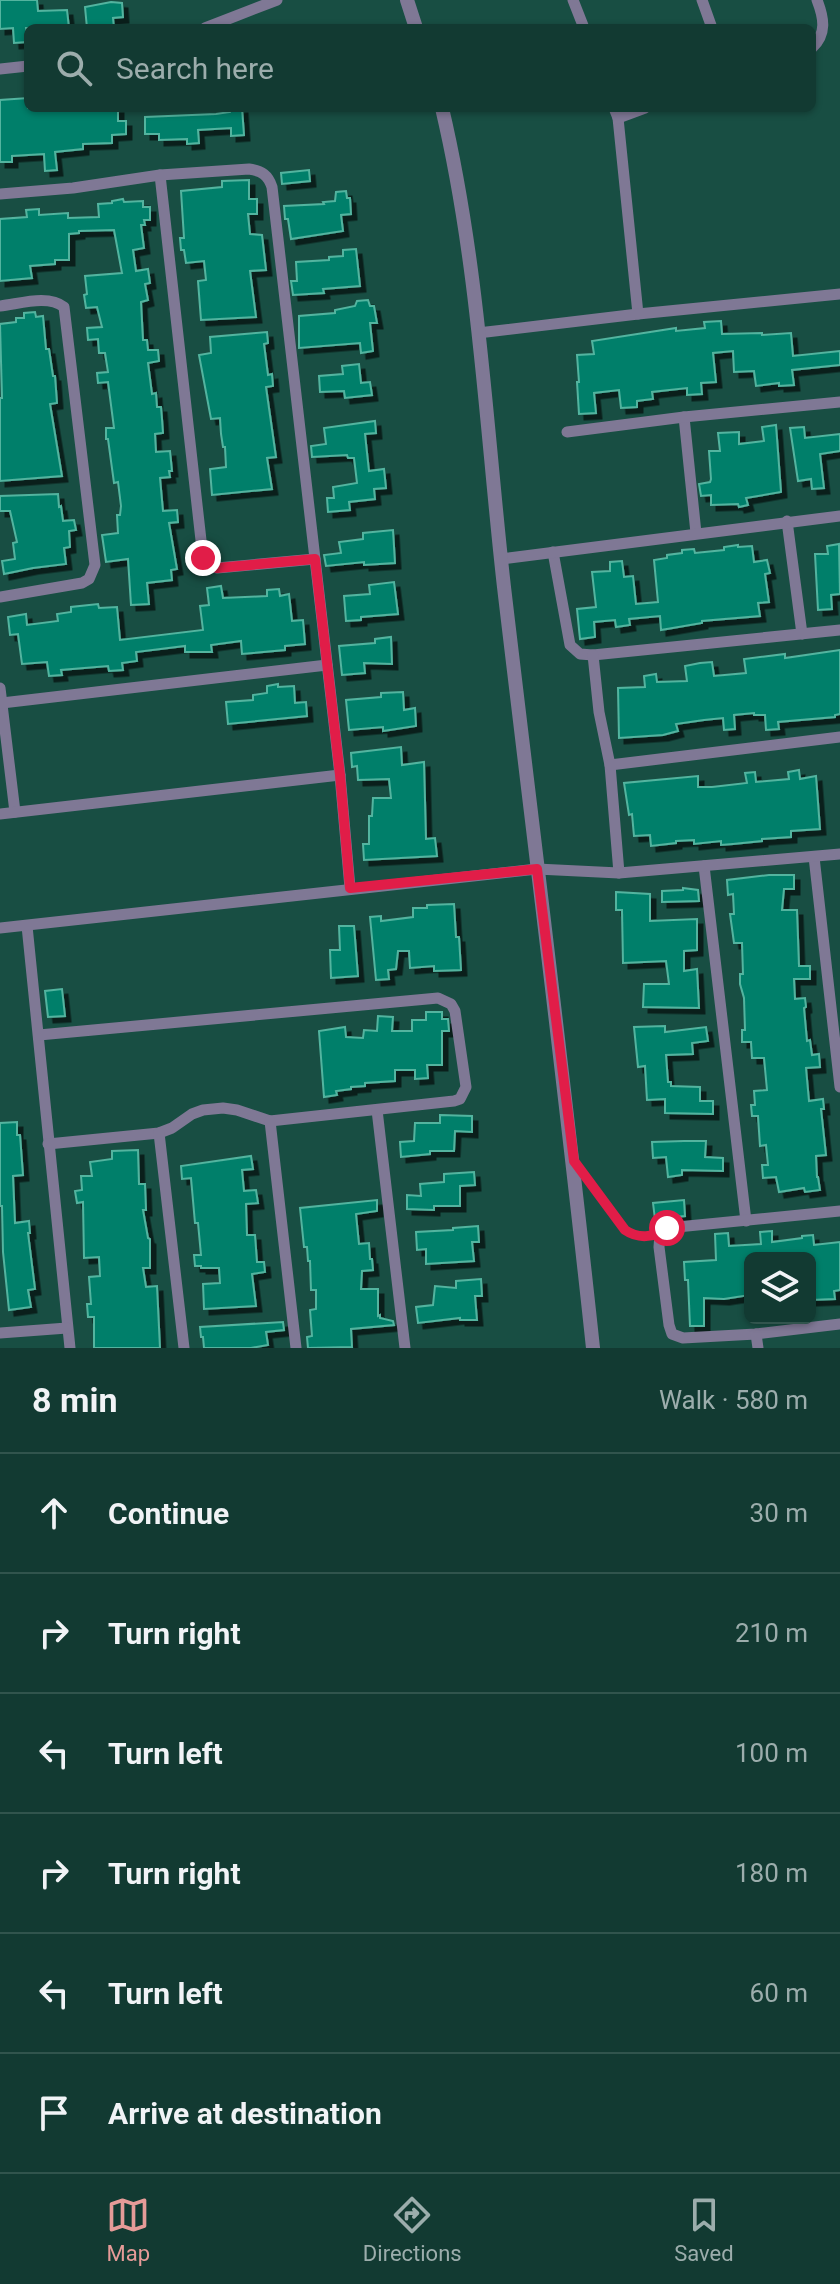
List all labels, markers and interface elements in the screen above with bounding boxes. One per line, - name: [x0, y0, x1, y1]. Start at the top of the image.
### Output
- search box: [24, 24, 816, 112]
- icon: search: [52, 46, 96, 90]
- text: Search here: [116, 51, 274, 86]
- route end: [185, 540, 221, 576]
- route start: [649, 1210, 685, 1246]
- map controls: [744, 1252, 816, 1324]
- button: layers: [744, 1252, 816, 1324]
- text: 8 min: [32, 1380, 117, 1420]
- text: Walk · 580 m: [659, 1385, 808, 1415]
- icon: ahead: [32, 1491, 76, 1535]
- text: Continue: [108, 1496, 229, 1531]
- text: 30 m: [750, 1498, 808, 1528]
- icon: right: [32, 1611, 76, 1655]
- text: Turn right: [108, 1616, 241, 1651]
- text: 210 m: [735, 1618, 808, 1648]
- icon: left: [32, 1731, 76, 1775]
- text: Turn left: [108, 1736, 223, 1771]
- text: 100 m: [735, 1738, 808, 1768]
- icon: right: [32, 1851, 76, 1895]
- text: Turn right: [108, 1856, 241, 1891]
- text: 180 m: [735, 1858, 808, 1888]
- icon: left: [32, 1971, 76, 2015]
- text: Turn left: [108, 1976, 223, 2011]
- text: 60 m: [750, 1978, 808, 2008]
- icon: arrive: [32, 2091, 76, 2135]
- text: Arrive at destination: [108, 2096, 382, 2131]
- tab: Map: [106, 2193, 150, 2266]
- tab: Directions: [363, 2193, 462, 2266]
- tab: Saved: [674, 2193, 734, 2266]

